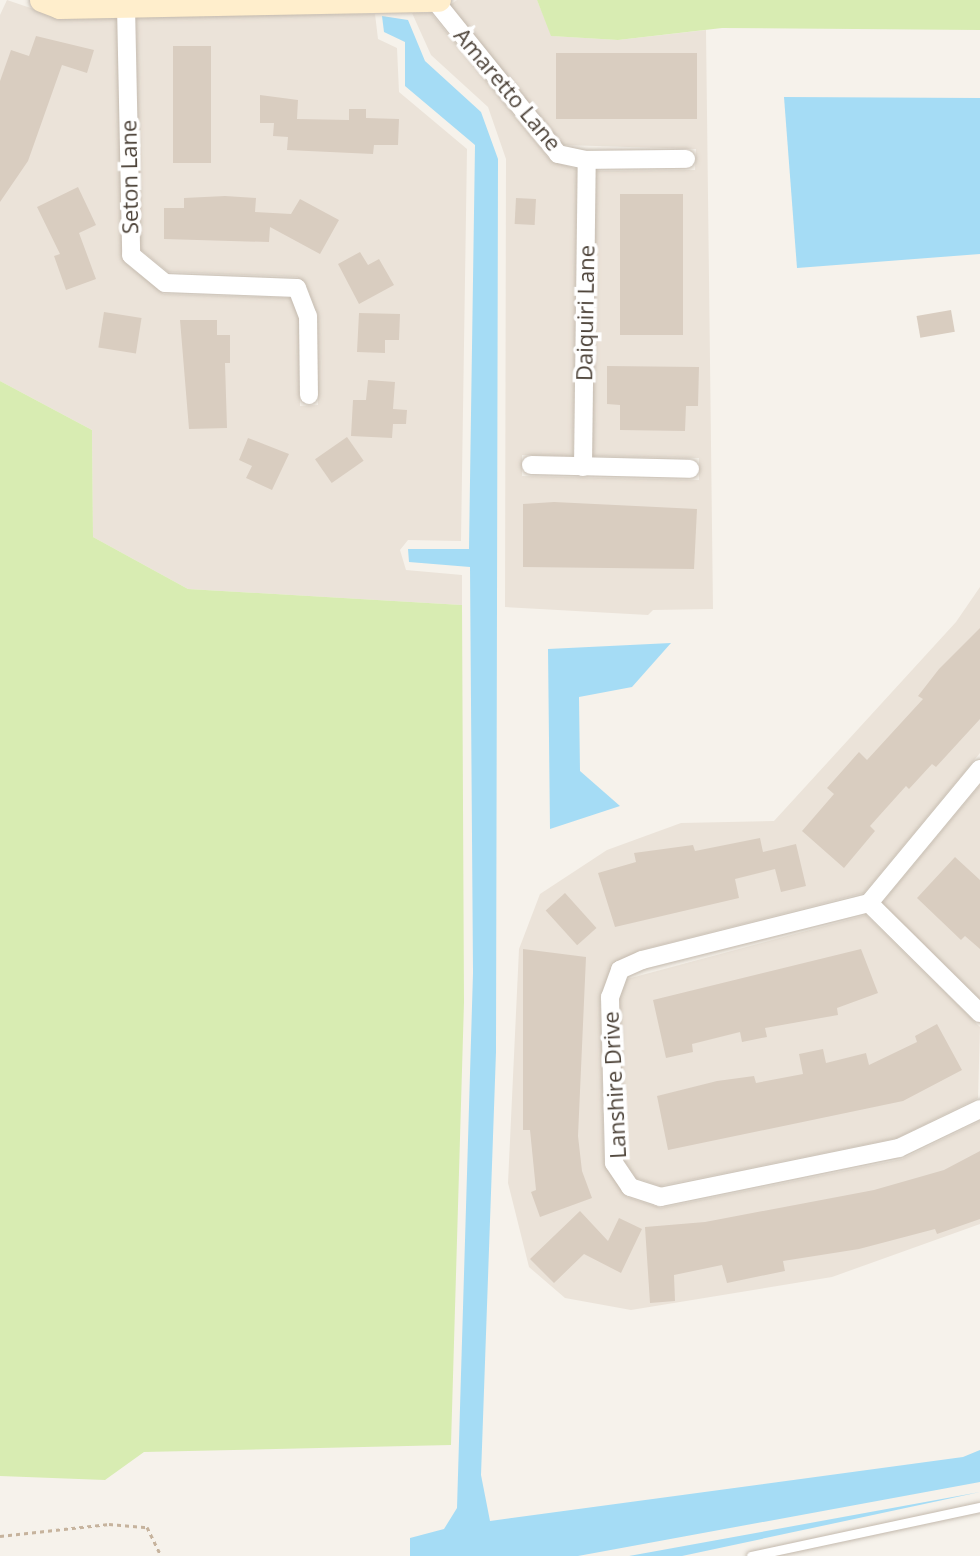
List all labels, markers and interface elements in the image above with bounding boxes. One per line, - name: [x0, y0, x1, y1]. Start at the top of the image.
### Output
- street label: Amaretto Lane: [449, 22, 567, 156]
- street label: Seton Lane: [115, 120, 143, 234]
- street label: Daiquiri Lane: [571, 245, 599, 381]
- street label: Lanshire Drive: [597, 1011, 631, 1159]

